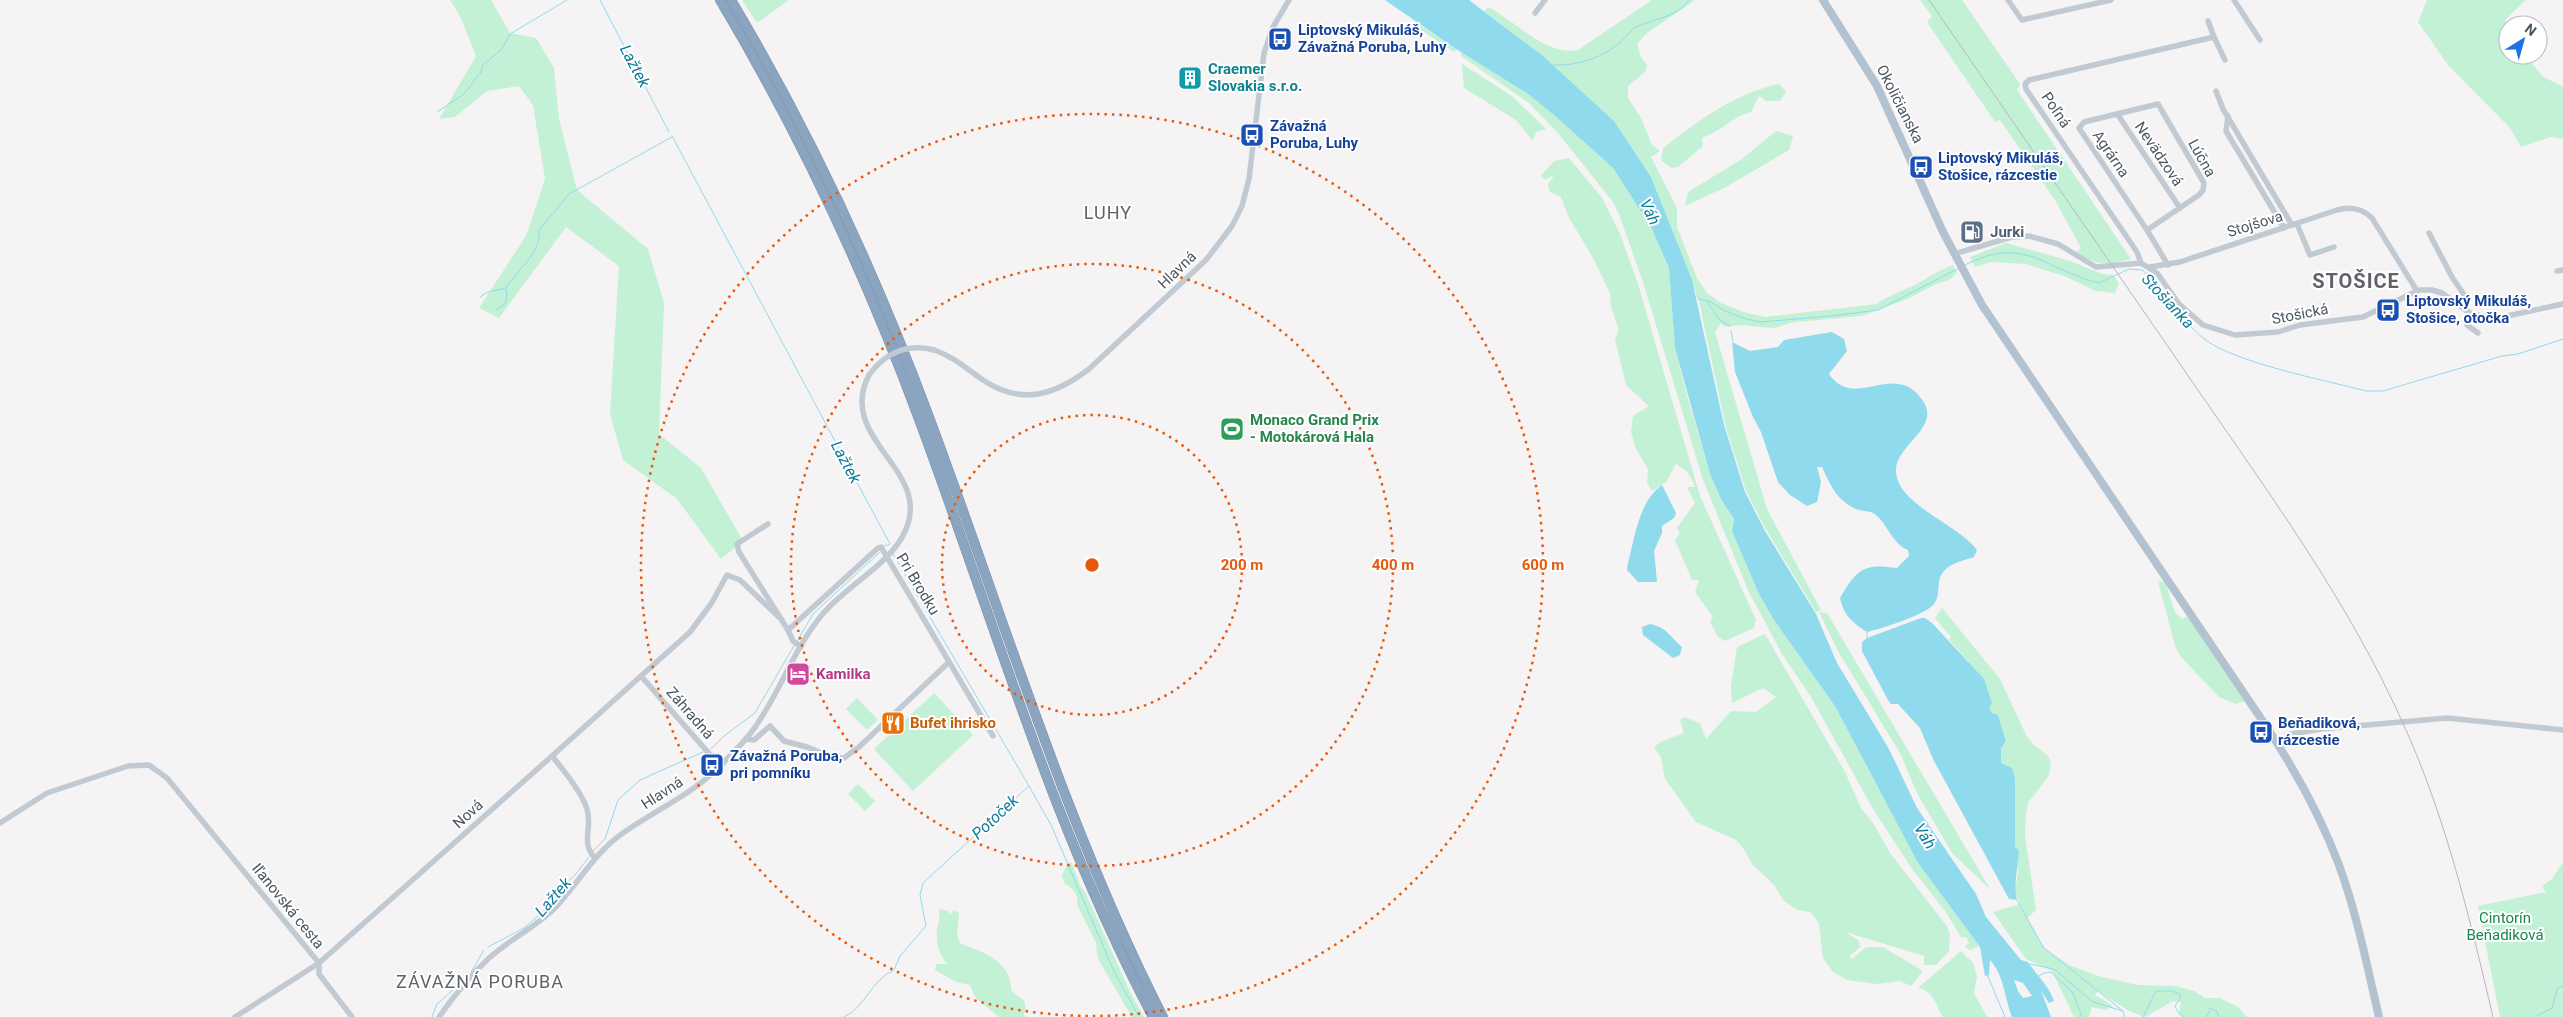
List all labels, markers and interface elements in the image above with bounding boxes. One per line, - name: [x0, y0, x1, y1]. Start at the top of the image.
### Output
- north arrow: [2498, 15, 2548, 65]
- text: N: [2522, 20, 2540, 39]
- place label: Liptovský Mikuláš, Závažná Poruba, Luhy: [1298, 21, 1447, 56]
- bus stop icon: Liptovský Mikuláš, Závažná Poruba, Luhy: [1267, 26, 1293, 52]
- water label: Lažtek: [616, 41, 655, 92]
- place label: Craemer Slovakia s.r.o.: [1208, 60, 1302, 95]
- street label: Okoličianska: [1873, 62, 1927, 146]
- building icon: Craemer Slovakia s.r.o.: [1177, 65, 1203, 91]
- street label: Poľná: [2038, 89, 2074, 131]
- place label: Závažná Poruba, Luhy: [1270, 117, 1359, 152]
- street label: Nevädzová: [2131, 119, 2187, 189]
- bus stop icon: Závažná Poruba, Luhy: [1239, 122, 1265, 148]
- street label: Agrárna: [2089, 127, 2133, 181]
- street label: Lúčna: [2184, 136, 2220, 180]
- place label: Liptovský Mikuláš, Stošice, rázcestie: [1938, 149, 2063, 184]
- bus stop icon: Liptovský Mikuláš, Stošice, rázcestie: [1908, 154, 1934, 180]
- water label: Váh: [1636, 196, 1664, 228]
- district label: LUHY: [1084, 202, 1132, 223]
- street label: Stojšova: [2225, 207, 2285, 241]
- fuel station icon: Jurki: [1959, 219, 1985, 245]
- place label: Jurki: [1990, 223, 2024, 241]
- street label: Hlavná: [1154, 248, 1200, 292]
- district label: STOŠICE: [2312, 269, 2400, 293]
- water label: Stošianka: [2138, 270, 2198, 332]
- place label: Liptovský Mikuláš, Stošice, otočka: [2406, 292, 2531, 327]
- bus stop icon: Liptovský Mikuláš, Stošice, otočka: [2375, 297, 2401, 323]
- street label: Stošická: [2270, 300, 2330, 328]
- place label: Monaco Grand Prix - Motokárová Hala: [1250, 411, 1379, 446]
- sports icon: Monaco Grand Prix - Motokárová Hala: [1219, 416, 1245, 442]
- water label: Lažtek: [827, 437, 866, 488]
- street label: Pri Brodku: [892, 550, 944, 618]
- centre of rings: [1083, 556, 1101, 574]
- text: 200 m: [1221, 556, 1263, 574]
- text: 400 m: [1372, 556, 1414, 574]
- text: 600 m: [1522, 556, 1564, 574]
- hotel icon: Kamilka: [785, 661, 811, 687]
- place label: Kamilka: [816, 665, 871, 683]
- street label: Záhradná: [662, 683, 718, 743]
- restaurant icon: Bufet ihrisko: [880, 710, 906, 736]
- place label: Bufet ihrisko: [910, 714, 996, 732]
- place label: Beňadiková, rázcestie: [2278, 714, 2360, 749]
- bus stop icon: Beňadiková, rázcestie: [2248, 719, 2274, 745]
- place label: Závažná Poruba, pri pomníku: [730, 747, 842, 782]
- bus stop icon: Závažná Poruba, pri pomníku: [699, 752, 725, 778]
- street label: Hlavná: [638, 773, 686, 813]
- water label: Potoček: [968, 790, 1023, 843]
- street label: Nová: [449, 796, 487, 832]
- water label: Váh: [1910, 820, 1940, 852]
- street label: Iľanovská cesta: [248, 860, 328, 952]
- water label: Lažtek: [531, 873, 576, 920]
- park label: Cintorín Beňadiková: [2466, 909, 2544, 944]
- district label: ZÁVAŽNÁ PORUBA: [396, 971, 564, 992]

